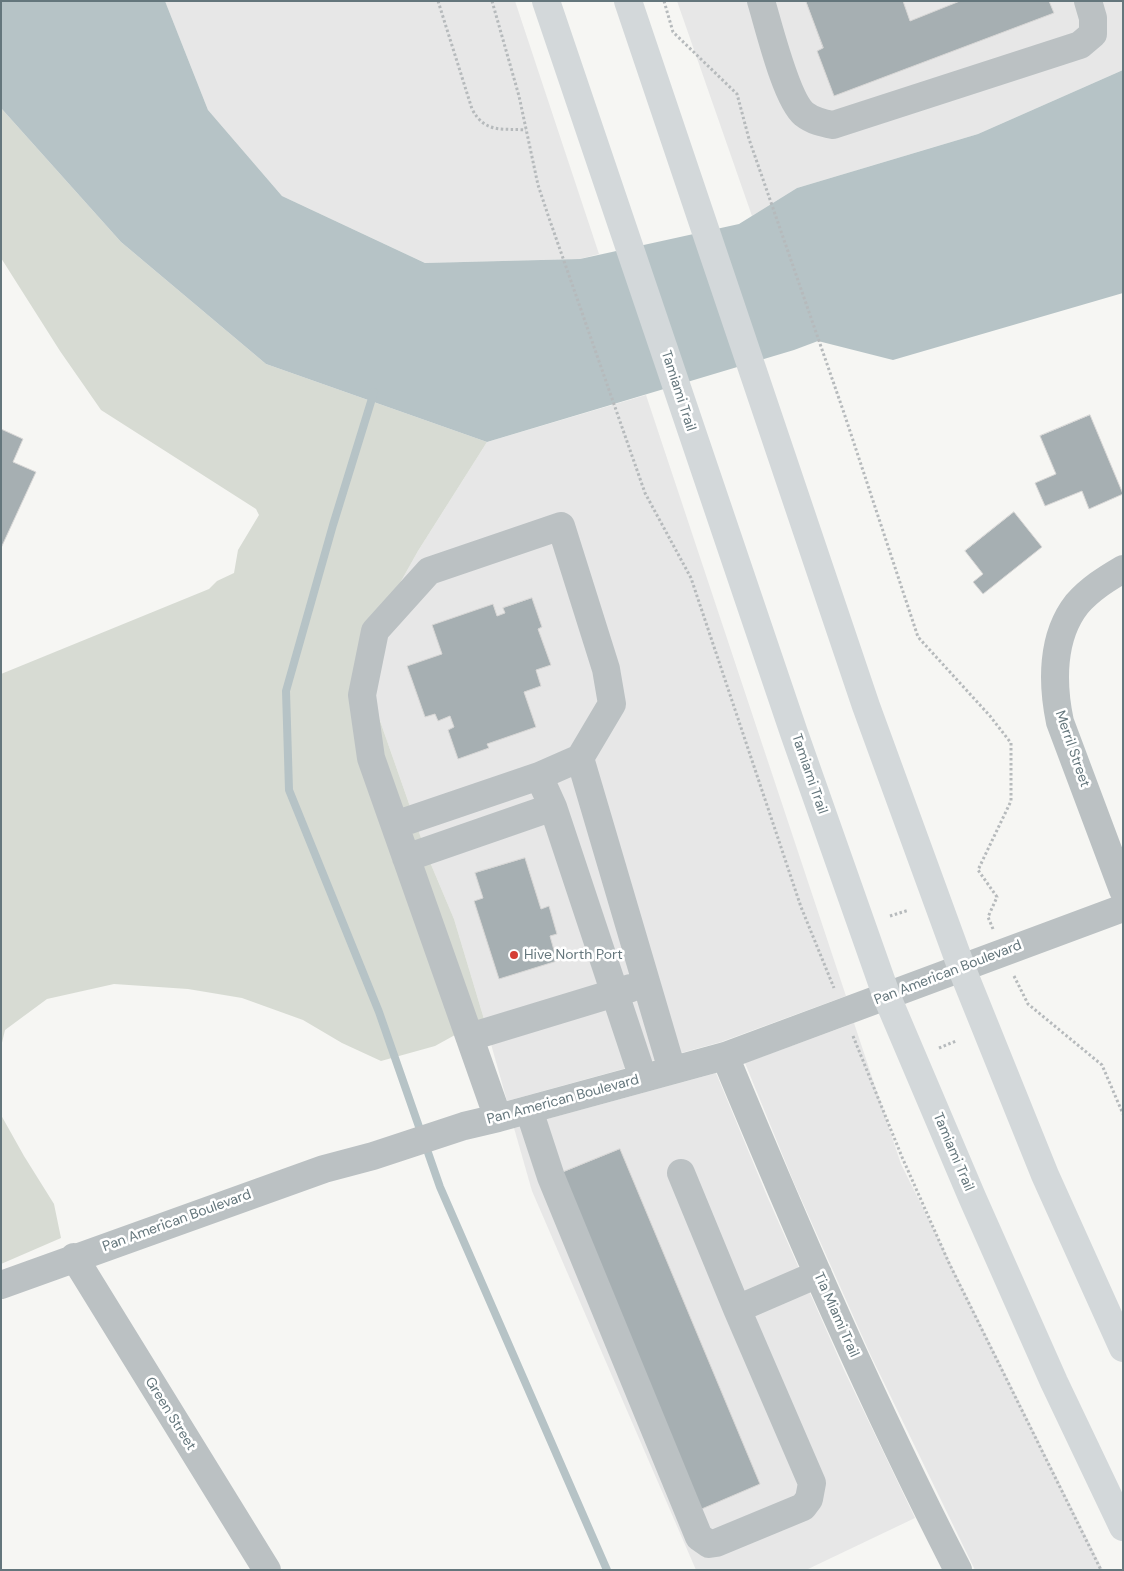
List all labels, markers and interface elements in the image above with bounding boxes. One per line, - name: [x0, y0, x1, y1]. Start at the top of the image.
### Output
- street label: Tamiami Trail: [657, 349, 699, 433]
- street label: Merril Street: [1051, 708, 1093, 790]
- street label: Tamiami Trail: [787, 732, 831, 816]
- street label: Pan American Boulevard: [872, 937, 1024, 1009]
- place label: Hive North Port: [524, 947, 623, 963]
- marker: Hive North Port: [508, 949, 520, 961]
- street label: Pan American Boulevard: [485, 1072, 641, 1128]
- street label: Tamiami Trail: [929, 1110, 977, 1194]
- street label: Pan American Boulevard: [100, 1186, 254, 1256]
- street label: Tia Miami Trail: [810, 1270, 862, 1360]
- street label: Green Street: [141, 1374, 199, 1454]

